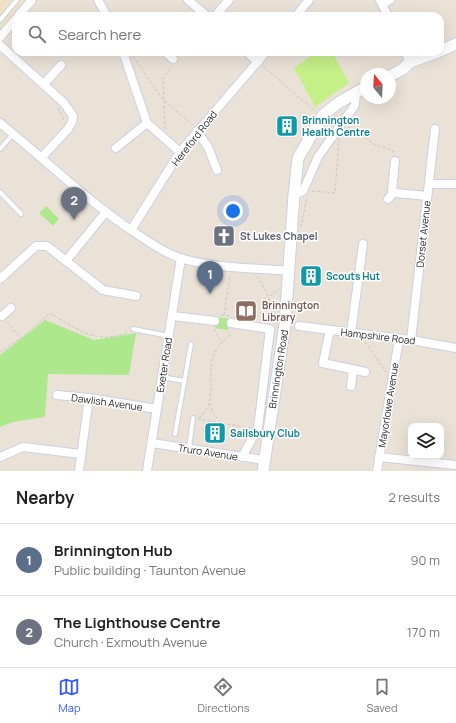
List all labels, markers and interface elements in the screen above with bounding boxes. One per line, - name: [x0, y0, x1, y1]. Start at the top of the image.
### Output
- search box: [12, 12, 444, 56]
- icon: search: [26, 23, 48, 45]
- text: Search here: [58, 24, 141, 45]
- north arrow: [360, 68, 396, 104]
- street label: Hereford Road: [168, 107, 220, 168]
- building icon: Brinnington Health Centre: [274, 113, 300, 139]
- place label: Brinnington Health Centre: [302, 113, 370, 139]
- pin: 2: [61, 187, 87, 220]
- street label: Dorset Avenue: [413, 200, 433, 268]
- your location: [223, 201, 243, 221]
- church icon: St Lukes Chapel: [211, 223, 237, 249]
- place label: St Lukes Chapel: [240, 229, 318, 243]
- pin: 1: [197, 261, 223, 294]
- building icon: Scouts Hut: [298, 263, 324, 289]
- place label: Scouts Hut: [326, 269, 380, 283]
- library icon: Brinnington Library: [233, 298, 259, 324]
- place label: Brinnington Library: [262, 298, 319, 324]
- street label: Hampshire Road: [340, 324, 416, 348]
- street label: Brinnington Road: [265, 329, 291, 409]
- street label: Exeter Road: [153, 336, 175, 394]
- street label: Mayorlowe Avenue: [374, 361, 402, 449]
- street label: Dawlish Avenue: [70, 390, 144, 414]
- building icon: Sailsbury Club: [202, 420, 228, 446]
- map controls: [408, 423, 444, 459]
- button: layers: [408, 423, 444, 459]
- place label: Sailsbury Club: [230, 426, 300, 440]
- street label: Truro Avenue: [177, 440, 239, 464]
- text: Nearby: [16, 486, 74, 509]
- text: 2 results: [388, 488, 440, 506]
- text: Brinnington Hub: [54, 540, 172, 561]
- text: 1: [26, 551, 32, 569]
- text: 90 m: [410, 551, 440, 569]
- text: Public building · Taunton Avenue: [54, 561, 246, 579]
- text: The Lighthouse Centre: [54, 612, 221, 633]
- text: 2: [25, 623, 33, 641]
- text: 170 m: [407, 623, 440, 641]
- text: Church · Exmouth Avenue: [54, 633, 207, 651]
- tab: Map: [58, 676, 80, 715]
- tab: Directions: [197, 676, 250, 715]
- tab: Saved: [367, 676, 398, 715]

